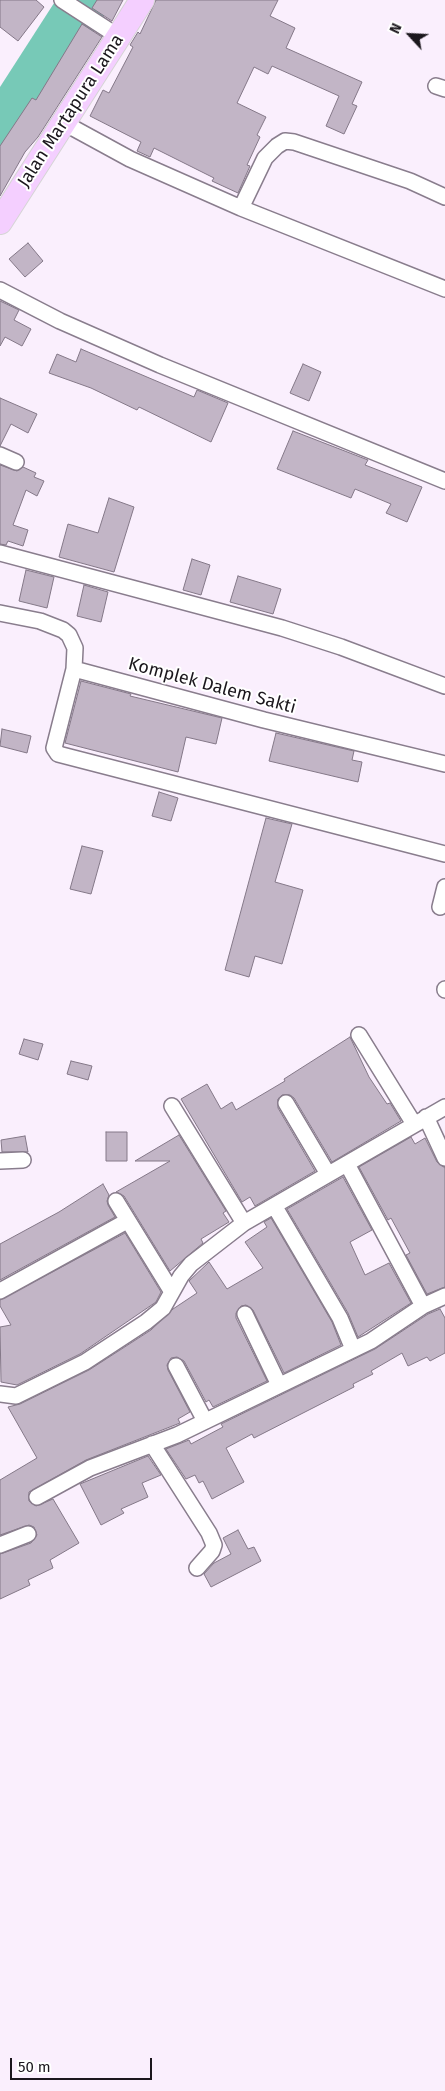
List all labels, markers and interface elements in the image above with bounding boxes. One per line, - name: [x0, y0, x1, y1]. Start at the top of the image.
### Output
- north arrow: [385, 10, 435, 60]
- text: N: [386, 21, 406, 36]
- street label: Jalan Martapura Lama: [13, 30, 129, 192]
- street label: Komplek Dalem Sakti: [126, 653, 298, 719]
- scale bar: [12, 2048, 155, 2080]
- text: 50 m: [18, 2058, 51, 2076]

